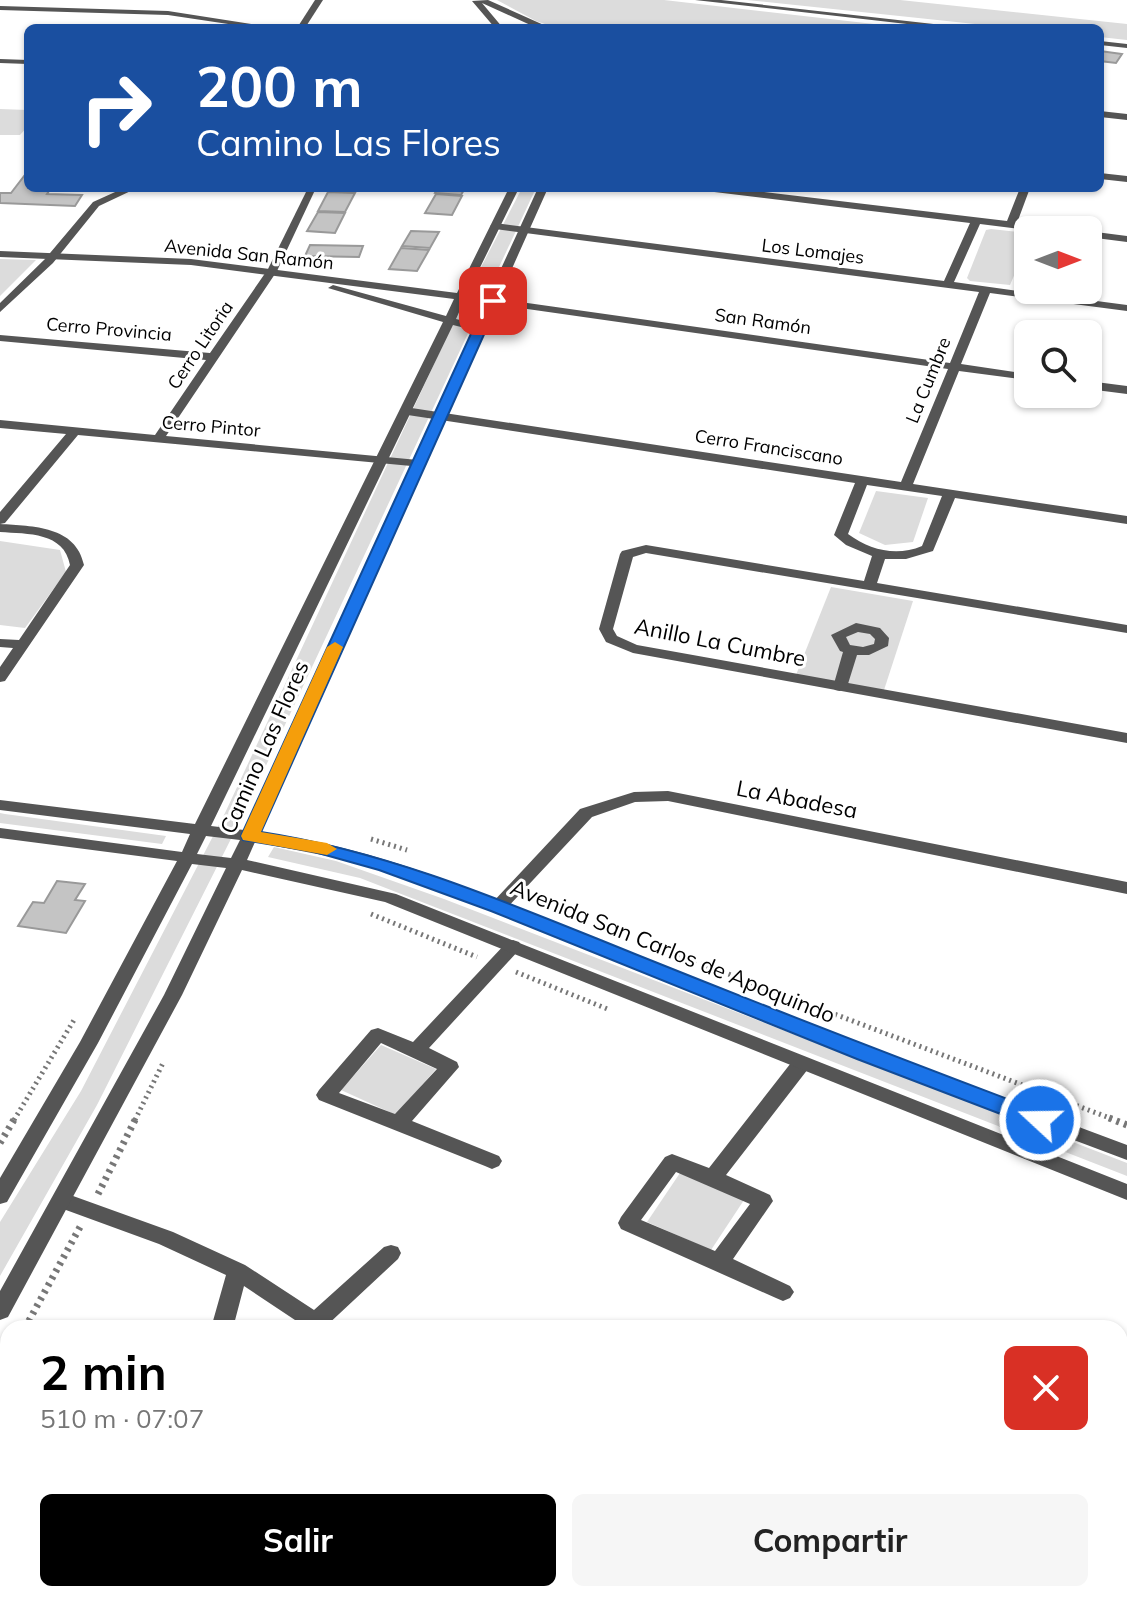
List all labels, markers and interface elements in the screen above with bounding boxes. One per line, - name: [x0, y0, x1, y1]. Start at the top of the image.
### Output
- text: 200 m: [196, 51, 363, 121]
- icon: right: [64, 56, 168, 160]
- text: Camino Las Flores: [196, 120, 501, 165]
- north arrow: [1014, 216, 1102, 304]
- map controls: [1014, 216, 1102, 408]
- street label: Los Lomajes: [760, 233, 866, 269]
- street label: Avenida San Ramón: [163, 234, 335, 274]
- pin: [459, 267, 527, 335]
- icon: arrive: [471, 279, 515, 323]
- street label: Cerro Litoria: [162, 296, 238, 394]
- street label: San Ramón: [713, 303, 813, 339]
- street label: Cerro Provincia: [45, 312, 173, 346]
- button: search: [1014, 320, 1102, 408]
- street label: La Cumbre: [900, 334, 956, 426]
- street label: Cerro Pintor: [161, 410, 262, 442]
- street label: Cerro Franciscano: [693, 424, 845, 470]
- street label: Anillo La Cumbre: [632, 612, 808, 672]
- street label: Camino Las Flores: [213, 656, 315, 838]
- street label: La Abadesa: [734, 774, 860, 824]
- street label: Avenida San Carlos de Apoquindo: [506, 873, 840, 1029]
- position arrow: [998, 1078, 1082, 1162]
- text: 2 min: [40, 1342, 167, 1402]
- button: close: [1004, 1346, 1088, 1430]
- text: 510 m · 07:07: [40, 1402, 204, 1435]
- button: Salir: [40, 1494, 556, 1586]
- button: Compartir: [572, 1494, 1088, 1586]

